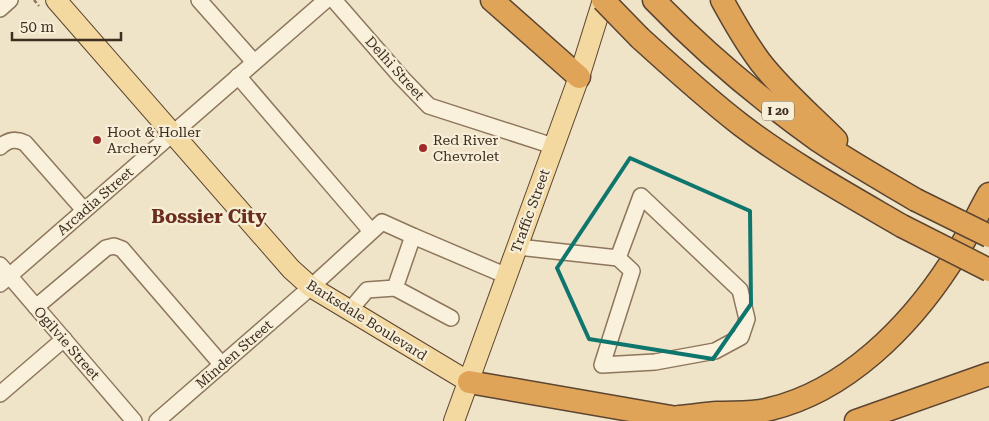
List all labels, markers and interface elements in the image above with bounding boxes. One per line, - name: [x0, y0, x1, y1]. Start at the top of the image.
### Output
- scale bar: [12, 10, 121, 42]
- text: 50 m: [20, 18, 55, 36]
- street label: Delhi Street: [362, 33, 428, 103]
- road number: I 20: [762, 102, 794, 120]
- place label: Hoot & Holler Archery: [107, 124, 201, 156]
- place label: Red River Chevrolet: [433, 132, 499, 164]
- marker: Hoot & Holler Archery: [91, 134, 103, 146]
- marker: Red River Chevrolet: [417, 142, 429, 154]
- street label: Arcadia Street: [54, 164, 136, 238]
- street label: Traffic Street: [507, 167, 553, 255]
- district label: Bossier City: [151, 205, 267, 228]
- street label: Barksdale Boulevard: [304, 276, 430, 364]
- street label: Ogilvie Street: [31, 303, 103, 383]
- street label: Minden Street: [192, 316, 276, 392]

